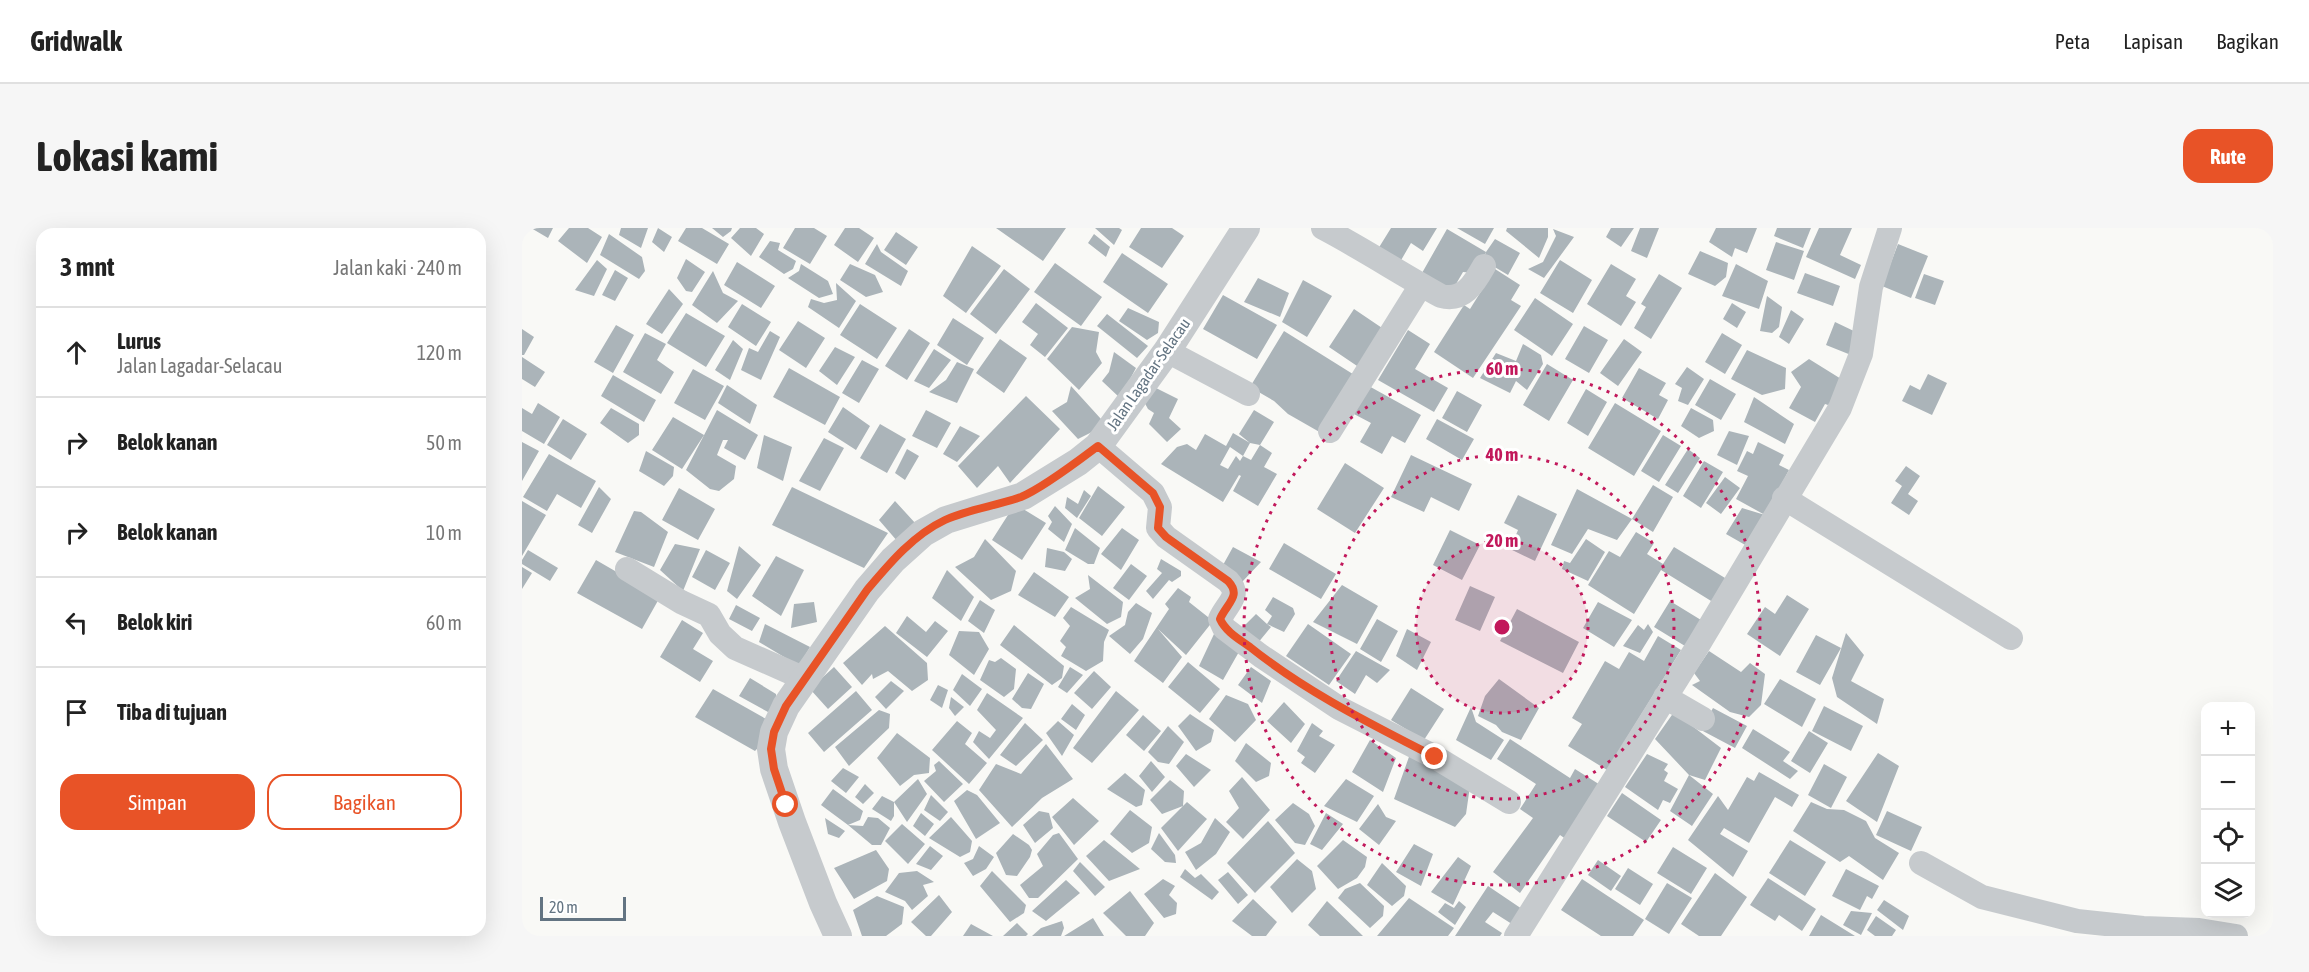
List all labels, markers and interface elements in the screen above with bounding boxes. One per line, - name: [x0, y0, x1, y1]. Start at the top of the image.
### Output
- text: Gridwalk: [30, 25, 122, 57]
- text: Peta: [2055, 29, 2090, 53]
- text: Lapisan: [2123, 29, 2183, 53]
- text: Bagikan: [2216, 29, 2279, 53]
- button: Rute: [2183, 129, 2273, 183]
- text: Lokasi kami: [36, 132, 218, 180]
- text: 3 mnt: [60, 252, 115, 282]
- text: Jalan kaki · 240 m: [333, 256, 462, 279]
- street label: Jalan Lagadar-Selacau: [1103, 315, 1194, 434]
- text: Lurus: [117, 328, 161, 354]
- icon: ahead: [60, 336, 93, 369]
- text: 120 m: [417, 341, 462, 364]
- text: Jalan Lagadar-Selacau: [117, 354, 282, 377]
- text: 60 m: [1486, 358, 1518, 379]
- icon: right: [60, 426, 93, 459]
- text: Belok kanan: [117, 429, 218, 455]
- text: 50 m: [426, 431, 462, 454]
- text: 40 m: [1485, 444, 1518, 465]
- icon: right: [60, 516, 93, 549]
- text: Belok kanan: [117, 519, 218, 545]
- text: 10 m: [426, 521, 462, 544]
- text: 20 m: [1486, 530, 1518, 551]
- icon: left: [60, 606, 93, 639]
- text: Belok kiri: [117, 609, 192, 635]
- text: 60 m: [426, 611, 462, 634]
- centre of rings: [1492, 617, 1512, 637]
- icon: arrive: [60, 696, 93, 729]
- text: Tiba di tujuan: [117, 699, 227, 725]
- map controls: [2201, 702, 2255, 918]
- button: +: [2201, 702, 2255, 756]
- route end: [1421, 743, 1447, 769]
- button: −: [2201, 756, 2255, 810]
- button: Simpan: [60, 774, 255, 830]
- button: Bagikan: [267, 774, 462, 830]
- route start: [772, 791, 798, 817]
- button: locate: [2201, 810, 2255, 864]
- button: layers: [2201, 864, 2255, 918]
- scale bar: [540, 894, 626, 922]
- text: 20 m: [549, 898, 578, 916]

